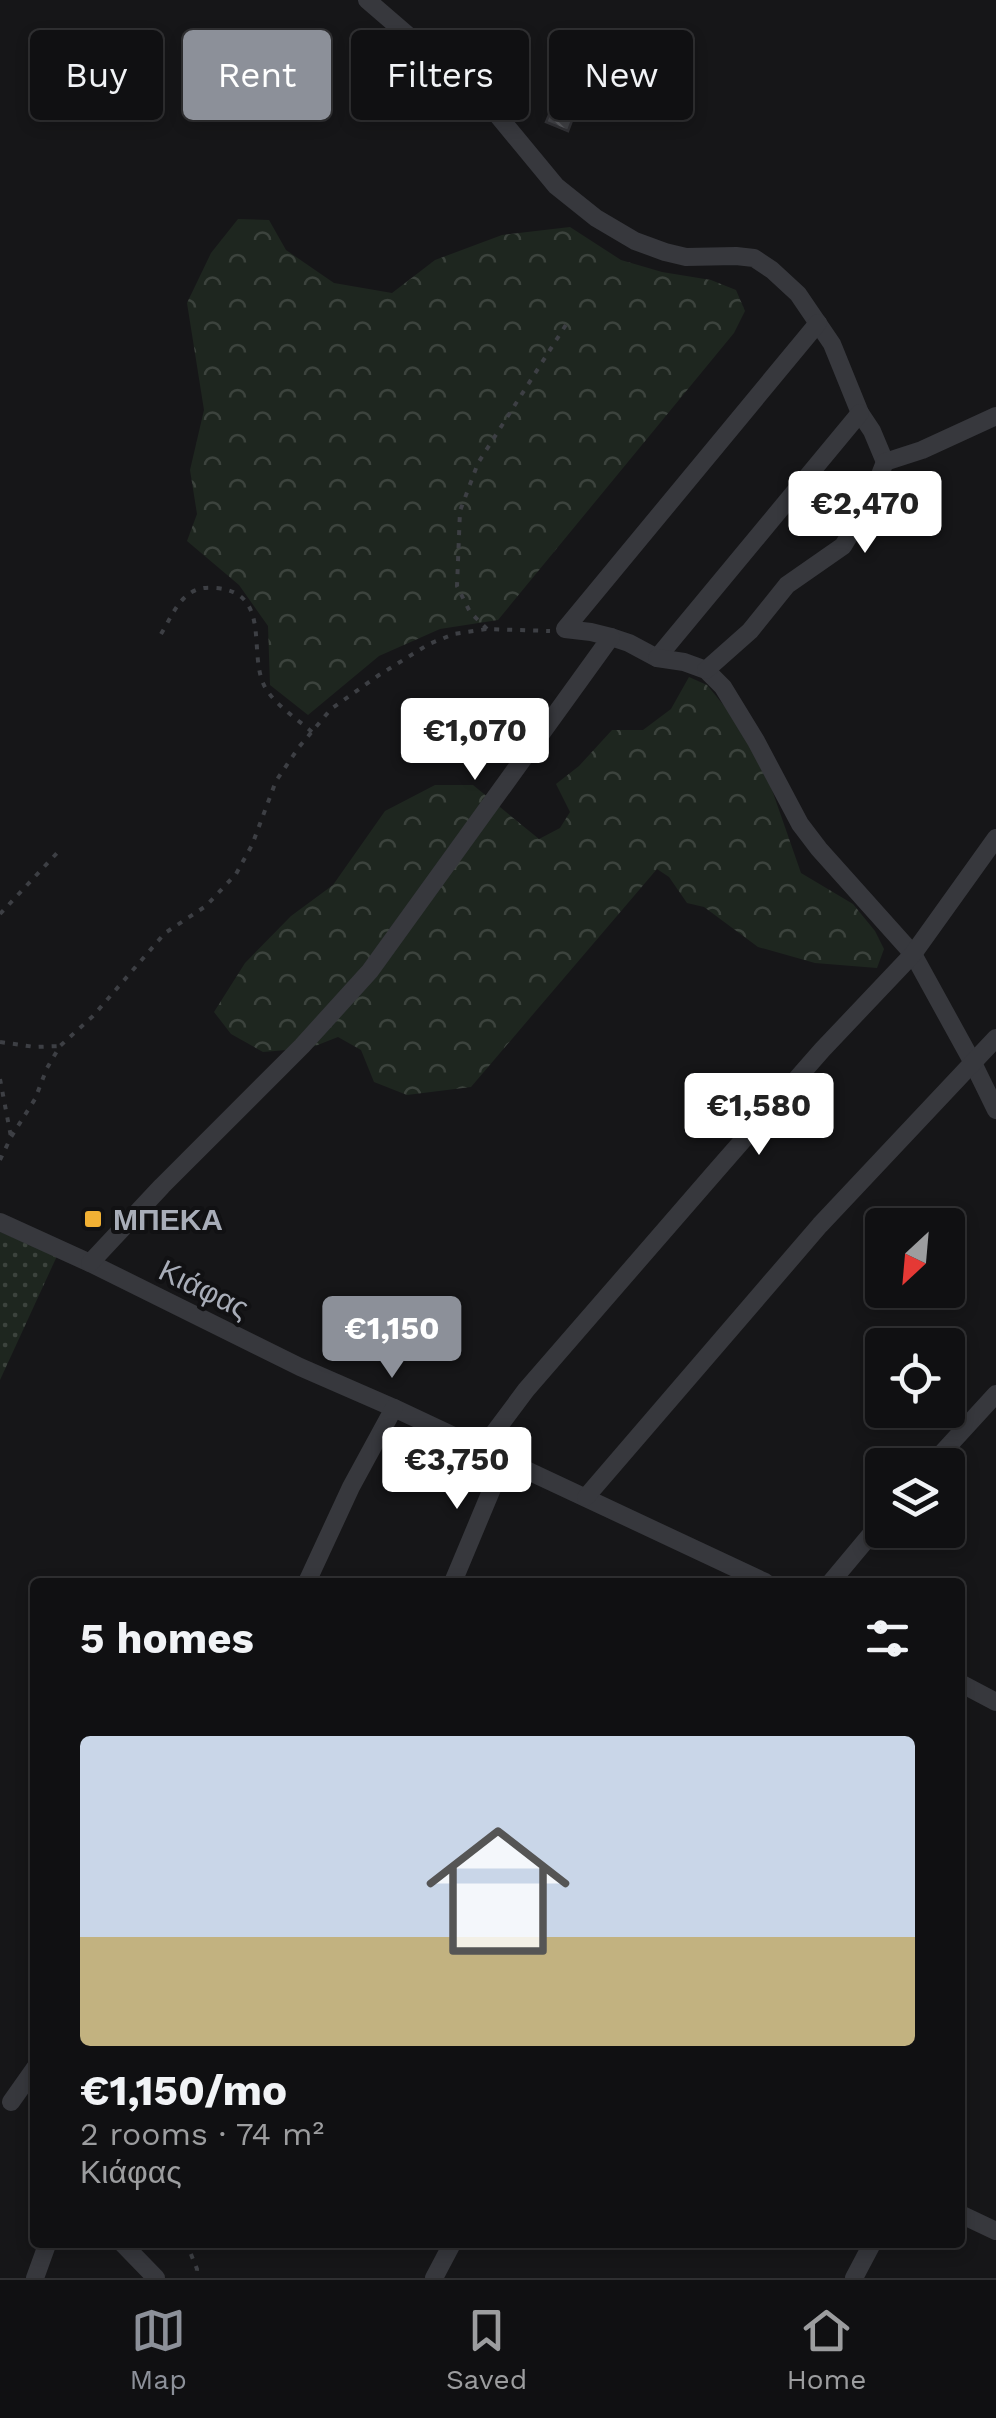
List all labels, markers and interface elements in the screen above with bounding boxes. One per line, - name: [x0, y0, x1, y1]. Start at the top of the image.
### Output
- chip: Buy: [30, 30, 163, 120]
- chip: Rent: [183, 30, 331, 120]
- chip: Filters: [351, 30, 529, 120]
- chip: New: [549, 30, 693, 120]
- pin: €2,470: [784, 471, 946, 556]
- text: €2,470: [811, 484, 920, 522]
- pin: €1,070: [394, 698, 556, 783]
- text: €1,070: [423, 711, 527, 749]
- pin: €1,580: [678, 1073, 840, 1158]
- text: €1,580: [707, 1086, 811, 1124]
- place label: ΜΠΕΚΑ: [113, 1202, 223, 1237]
- marker: ΜΠΕΚΑ: [82, 1208, 104, 1230]
- north arrow: [865, 1208, 965, 1308]
- map controls: [865, 1208, 965, 1548]
- street label: Κιάφας: [154, 1252, 254, 1326]
- pin: €1,150: [311, 1296, 473, 1381]
- text: €1,150: [344, 1309, 440, 1347]
- button: locate: [865, 1328, 965, 1428]
- pin: €3,750: [376, 1427, 538, 1512]
- text: €3,750: [404, 1440, 510, 1478]
- button: layers: [865, 1448, 965, 1548]
- icon: filters: [860, 1611, 915, 1666]
- text: 5 homes: [80, 1614, 254, 1663]
- icon: home: [408, 1801, 588, 1981]
- text: €1,150/mo: [80, 2066, 287, 2115]
- text: 2 rooms · 74 m²: [80, 2115, 324, 2153]
- text: Κιάφας: [80, 2153, 182, 2191]
- tab: Map: [130, 2303, 187, 2396]
- tab: Saved: [446, 2303, 527, 2396]
- tab: Home: [786, 2303, 866, 2396]

